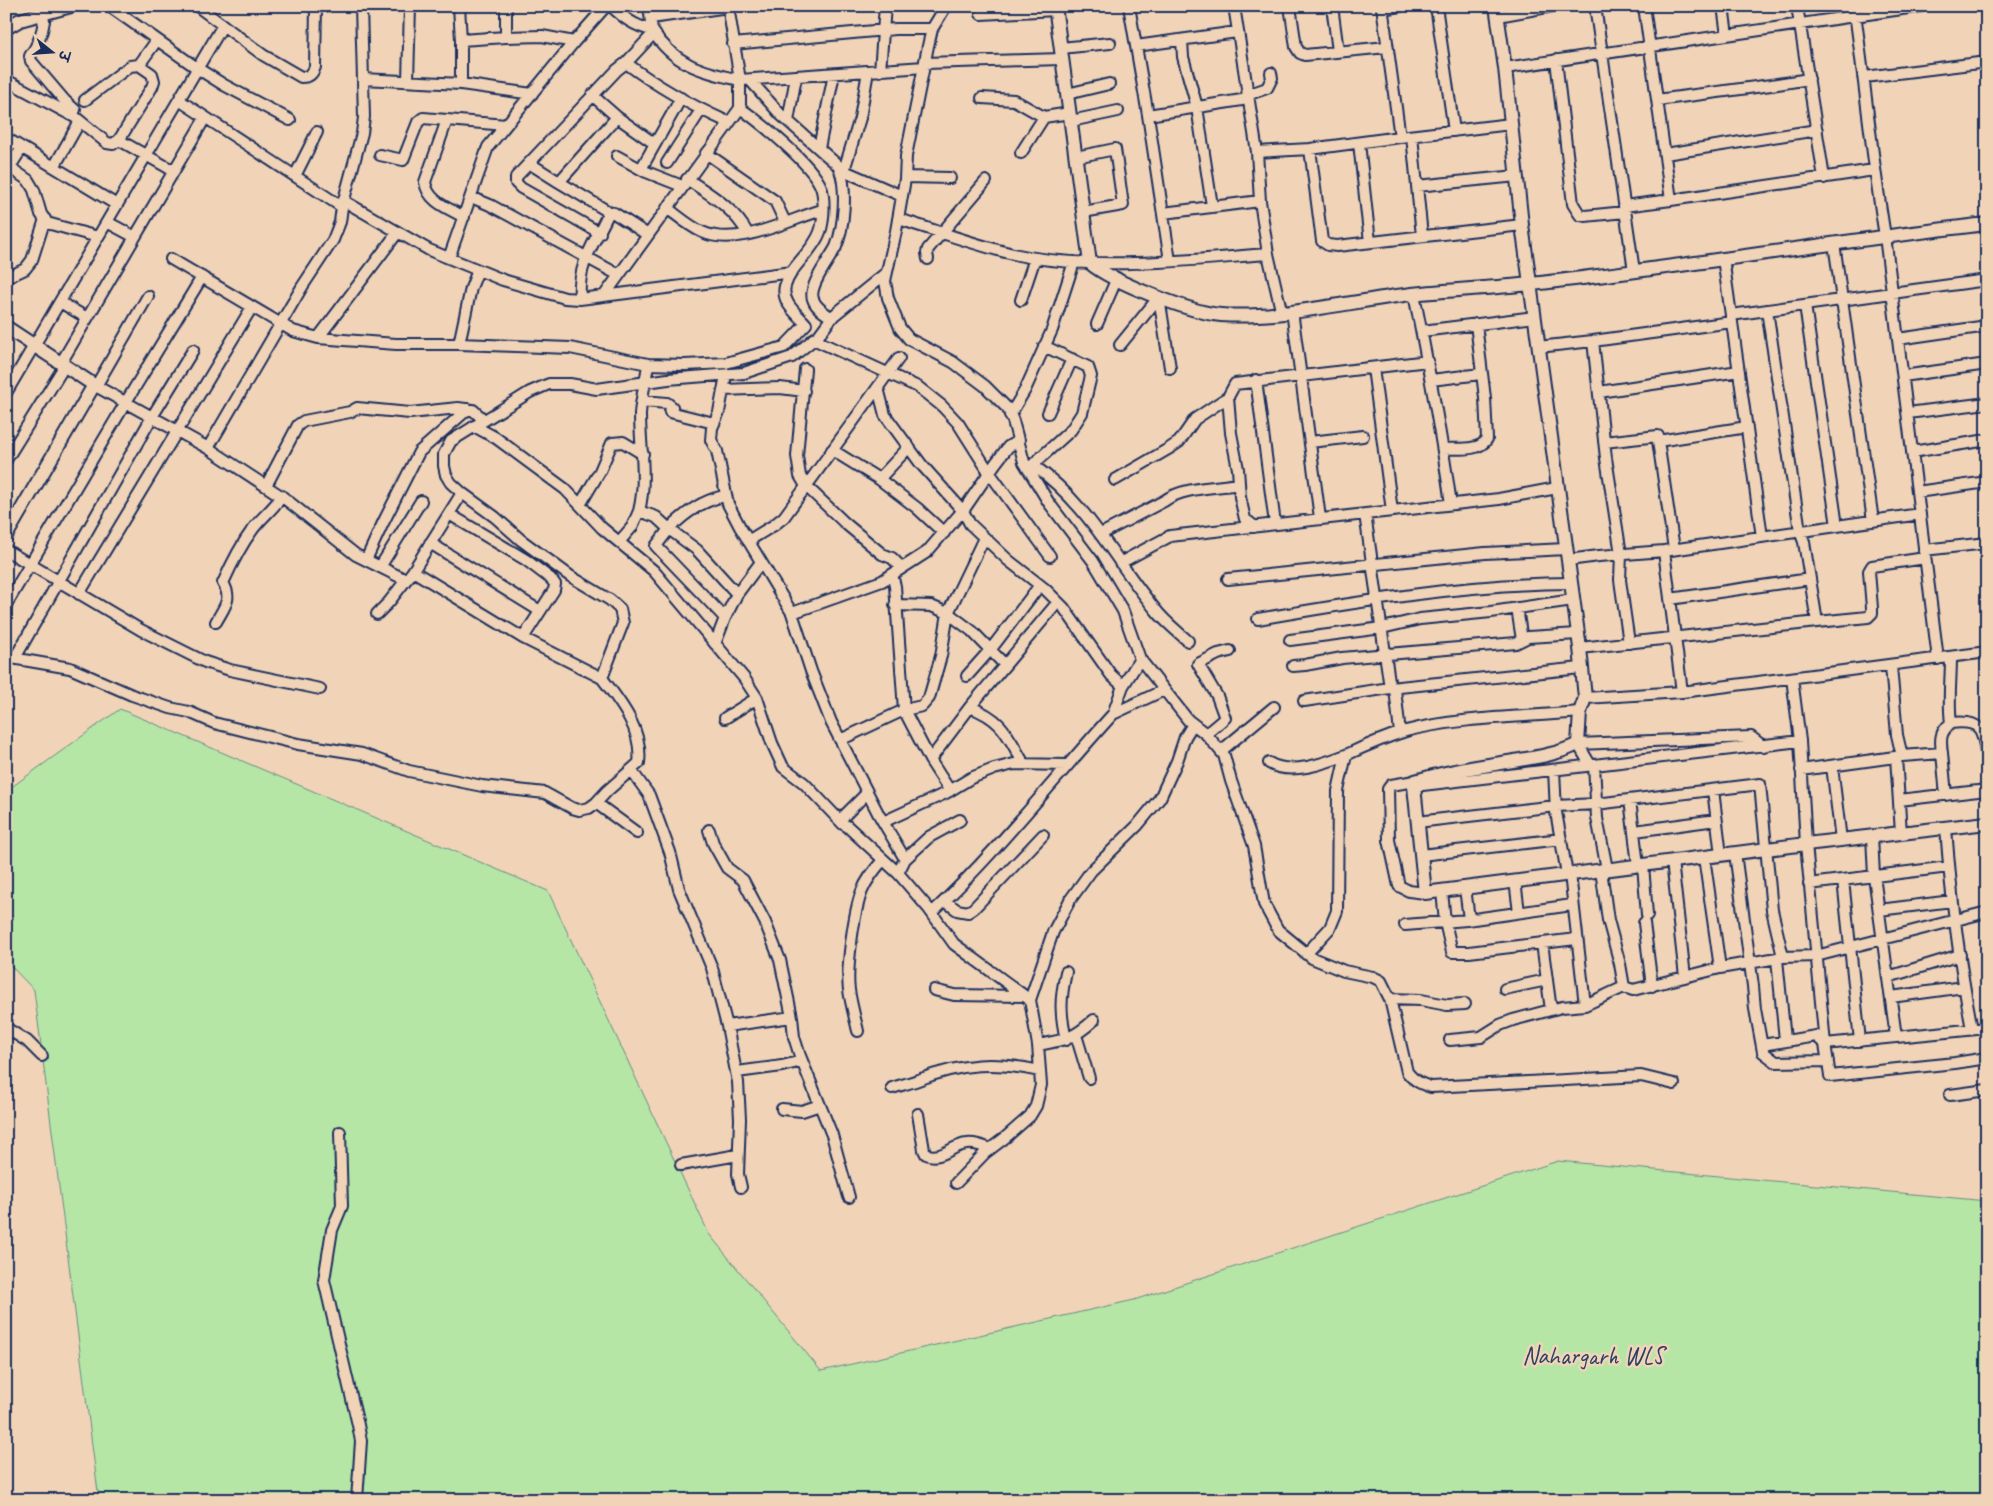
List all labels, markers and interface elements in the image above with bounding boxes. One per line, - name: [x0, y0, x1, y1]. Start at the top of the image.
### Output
- north arrow: [28, 28, 78, 78]
- text: उ: [54, 47, 74, 64]
- park label: Nahargarh WLS: [1522, 1340, 1668, 1372]

